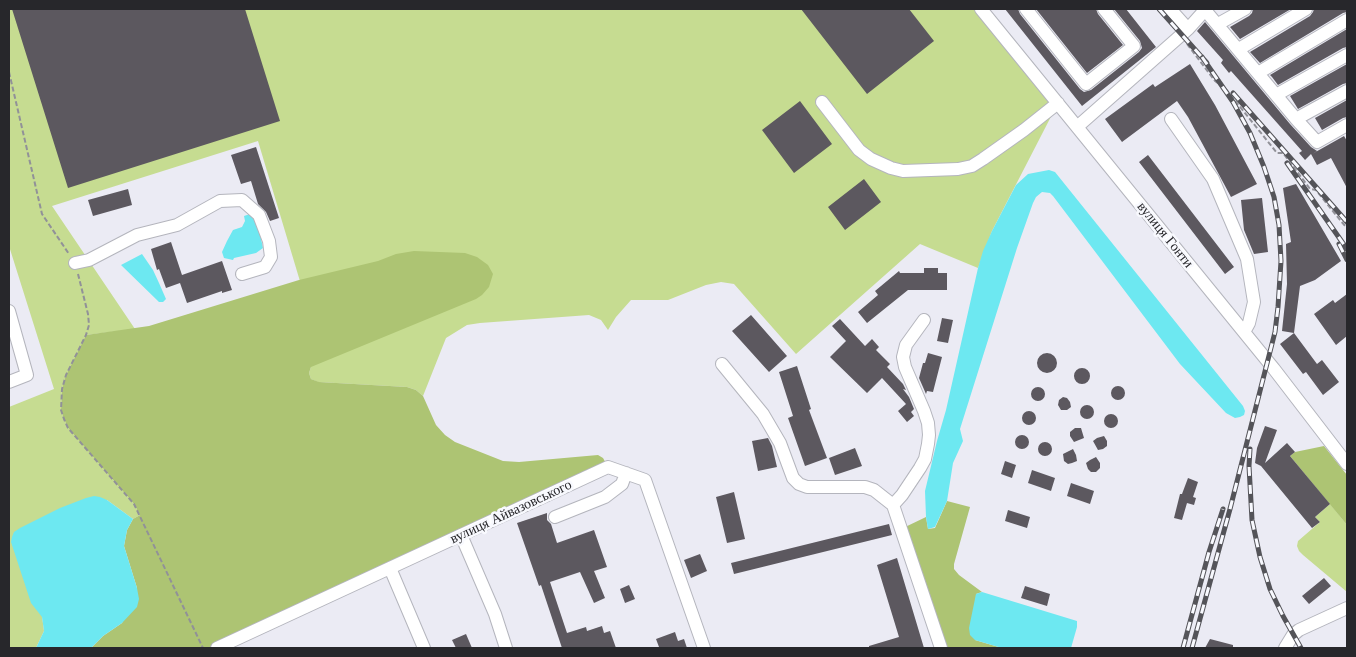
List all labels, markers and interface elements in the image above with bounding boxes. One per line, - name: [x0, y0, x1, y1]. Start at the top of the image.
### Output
- street label: вулиця Гонти: [1133, 199, 1197, 271]
- street label: вулиця Айвазовського: [448, 476, 574, 548]

